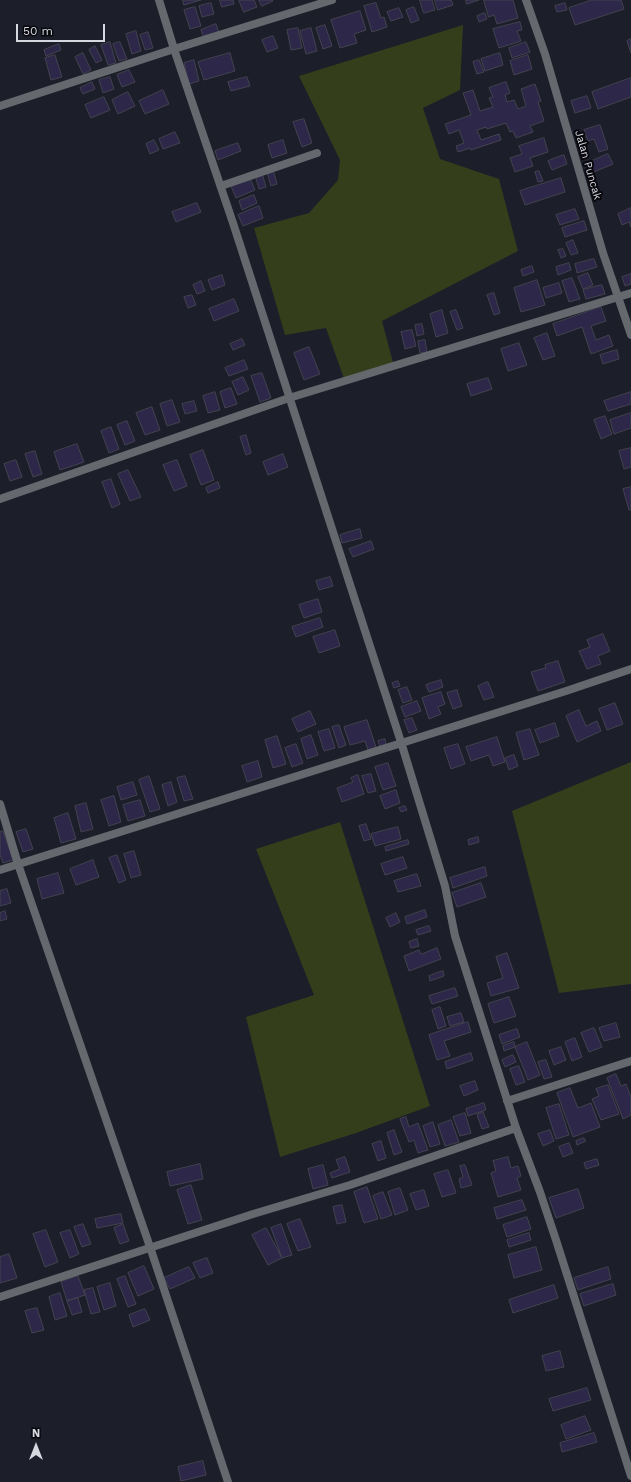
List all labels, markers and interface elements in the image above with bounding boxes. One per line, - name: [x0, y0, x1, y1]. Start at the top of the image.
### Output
- scale bar: [18, 16, 107, 42]
- text: 50 m: [23, 24, 53, 38]
- street label: Jalan Puncak: [572, 129, 604, 201]
- north arrow: [16, 1426, 56, 1466]
- text: N: [32, 1427, 40, 1440]

